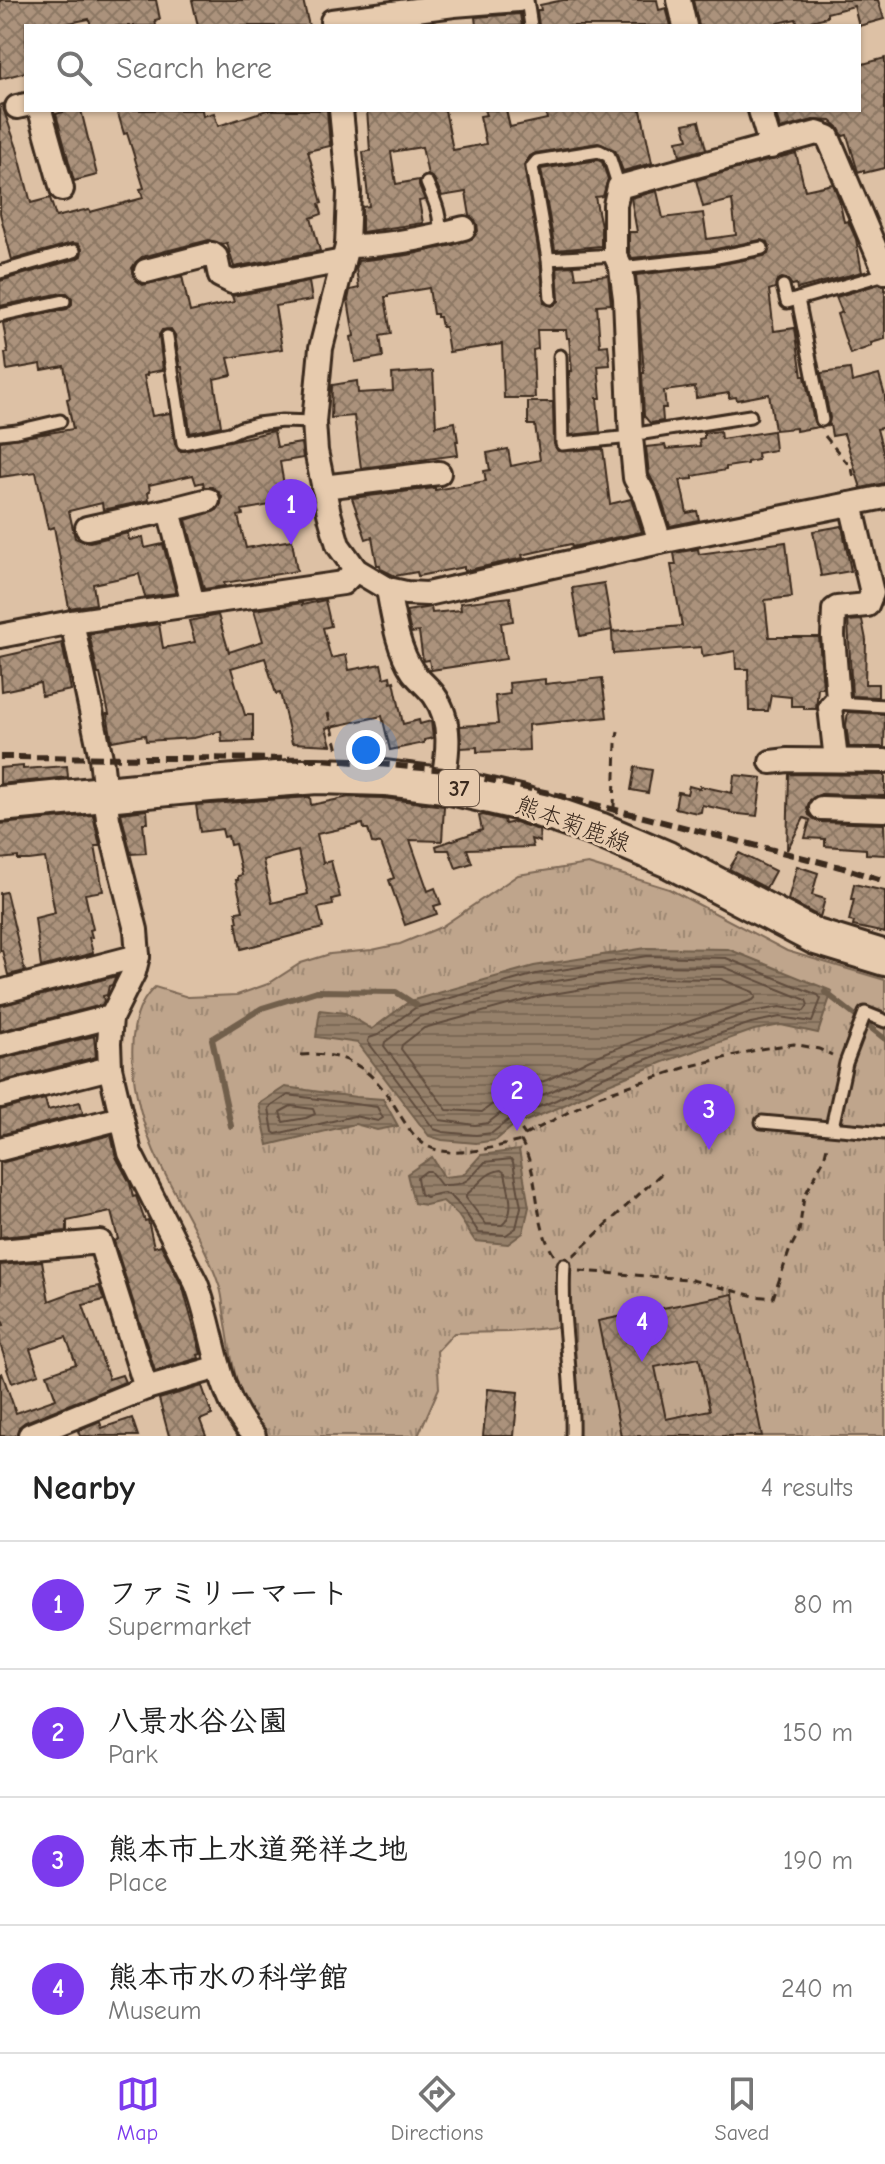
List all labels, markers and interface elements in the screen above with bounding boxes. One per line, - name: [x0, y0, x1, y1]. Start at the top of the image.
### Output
- search box: [24, 24, 861, 112]
- icon: search: [52, 46, 96, 90]
- text: Search here: [116, 51, 272, 86]
- pin: 1: [265, 479, 317, 545]
- your location: [346, 730, 386, 770]
- road number: 37: [439, 770, 479, 806]
- street label: 熊本菊鹿線: [512, 790, 634, 858]
- pin: 2: [491, 1065, 543, 1131]
- pin: 3: [683, 1084, 735, 1150]
- pin: 4: [616, 1296, 668, 1362]
- text: Nearby: [32, 1468, 135, 1508]
- text: 4 results: [761, 1473, 853, 1503]
- text: ファミリーマート: [108, 1576, 349, 1611]
- text: 1: [53, 1590, 63, 1620]
- text: 80 m: [794, 1590, 853, 1620]
- text: Supermarket: [108, 1612, 251, 1642]
- text: 八景水谷公園: [108, 1704, 288, 1739]
- text: 2: [52, 1718, 64, 1748]
- text: 150 m: [783, 1718, 853, 1748]
- text: Park: [108, 1740, 158, 1770]
- text: 熊本市上水道発祥之地: [108, 1832, 408, 1867]
- text: 3: [52, 1846, 64, 1876]
- text: 190 m: [783, 1846, 853, 1876]
- text: Place: [108, 1868, 167, 1898]
- text: 熊本市水の科学館: [108, 1960, 348, 1995]
- text: 4: [52, 1974, 64, 2004]
- text: 240 m: [781, 1974, 853, 2004]
- text: Museum: [108, 1996, 202, 2026]
- tab: Map: [116, 2072, 160, 2146]
- tab: Directions: [391, 2072, 484, 2146]
- tab: Saved: [715, 2072, 769, 2146]

